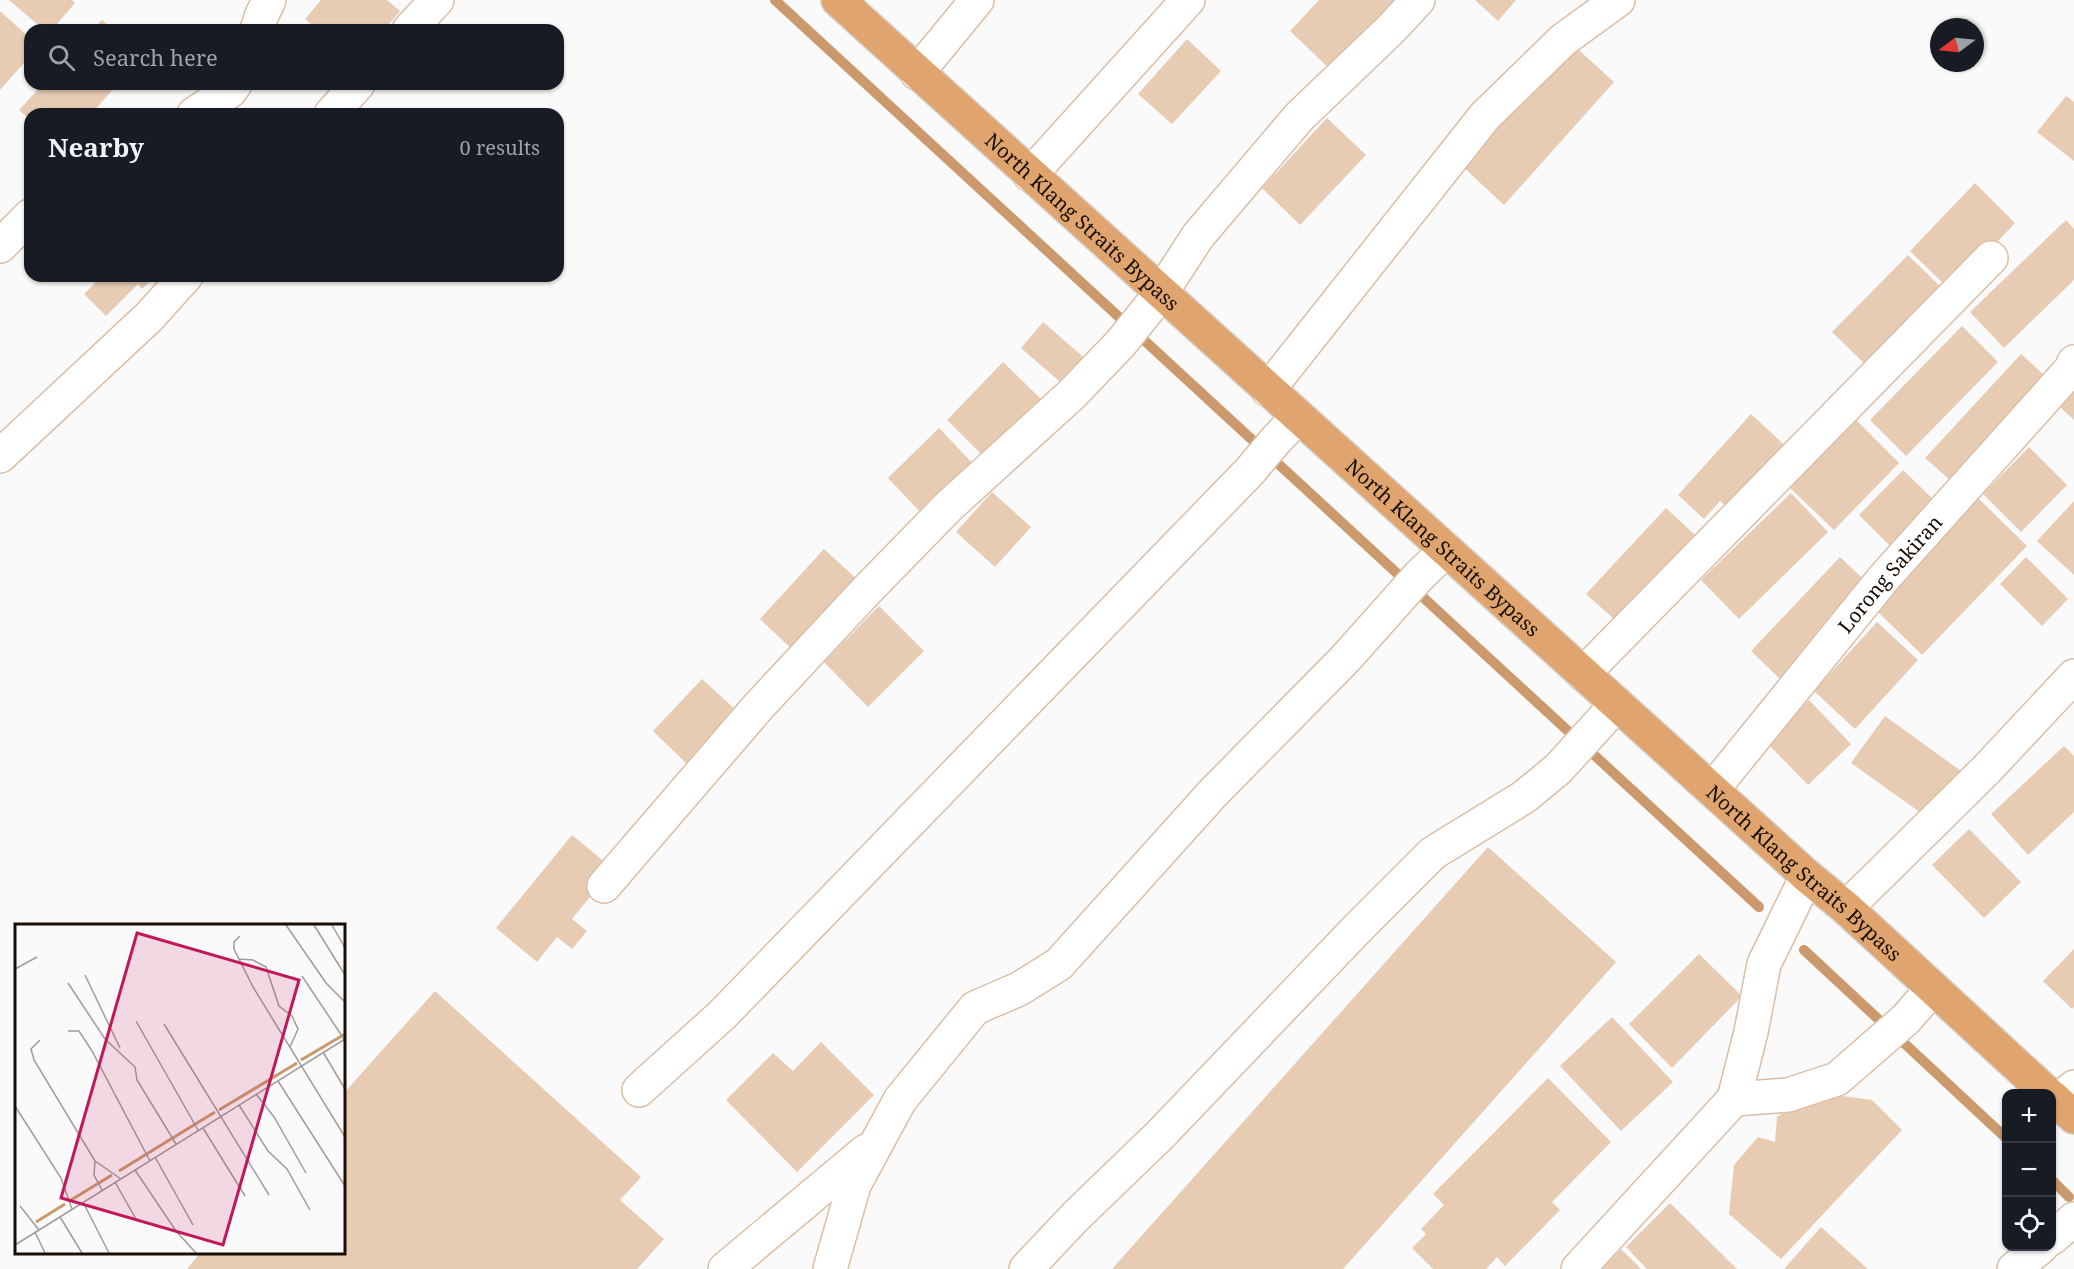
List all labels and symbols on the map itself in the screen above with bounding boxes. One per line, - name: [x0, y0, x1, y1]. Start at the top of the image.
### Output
- north arrow: [1930, 18, 1984, 72]
- street label: North Klang Straits Bypass: [980, 126, 1186, 316]
- street label: North Klang Straits Bypass: [1340, 452, 1546, 642]
- street label: Lorong Sakiran: [1831, 509, 1948, 638]
- street label: North Klang Straits Bypass: [1701, 778, 1908, 967]
- inset map: [15, 924, 345, 1254]

